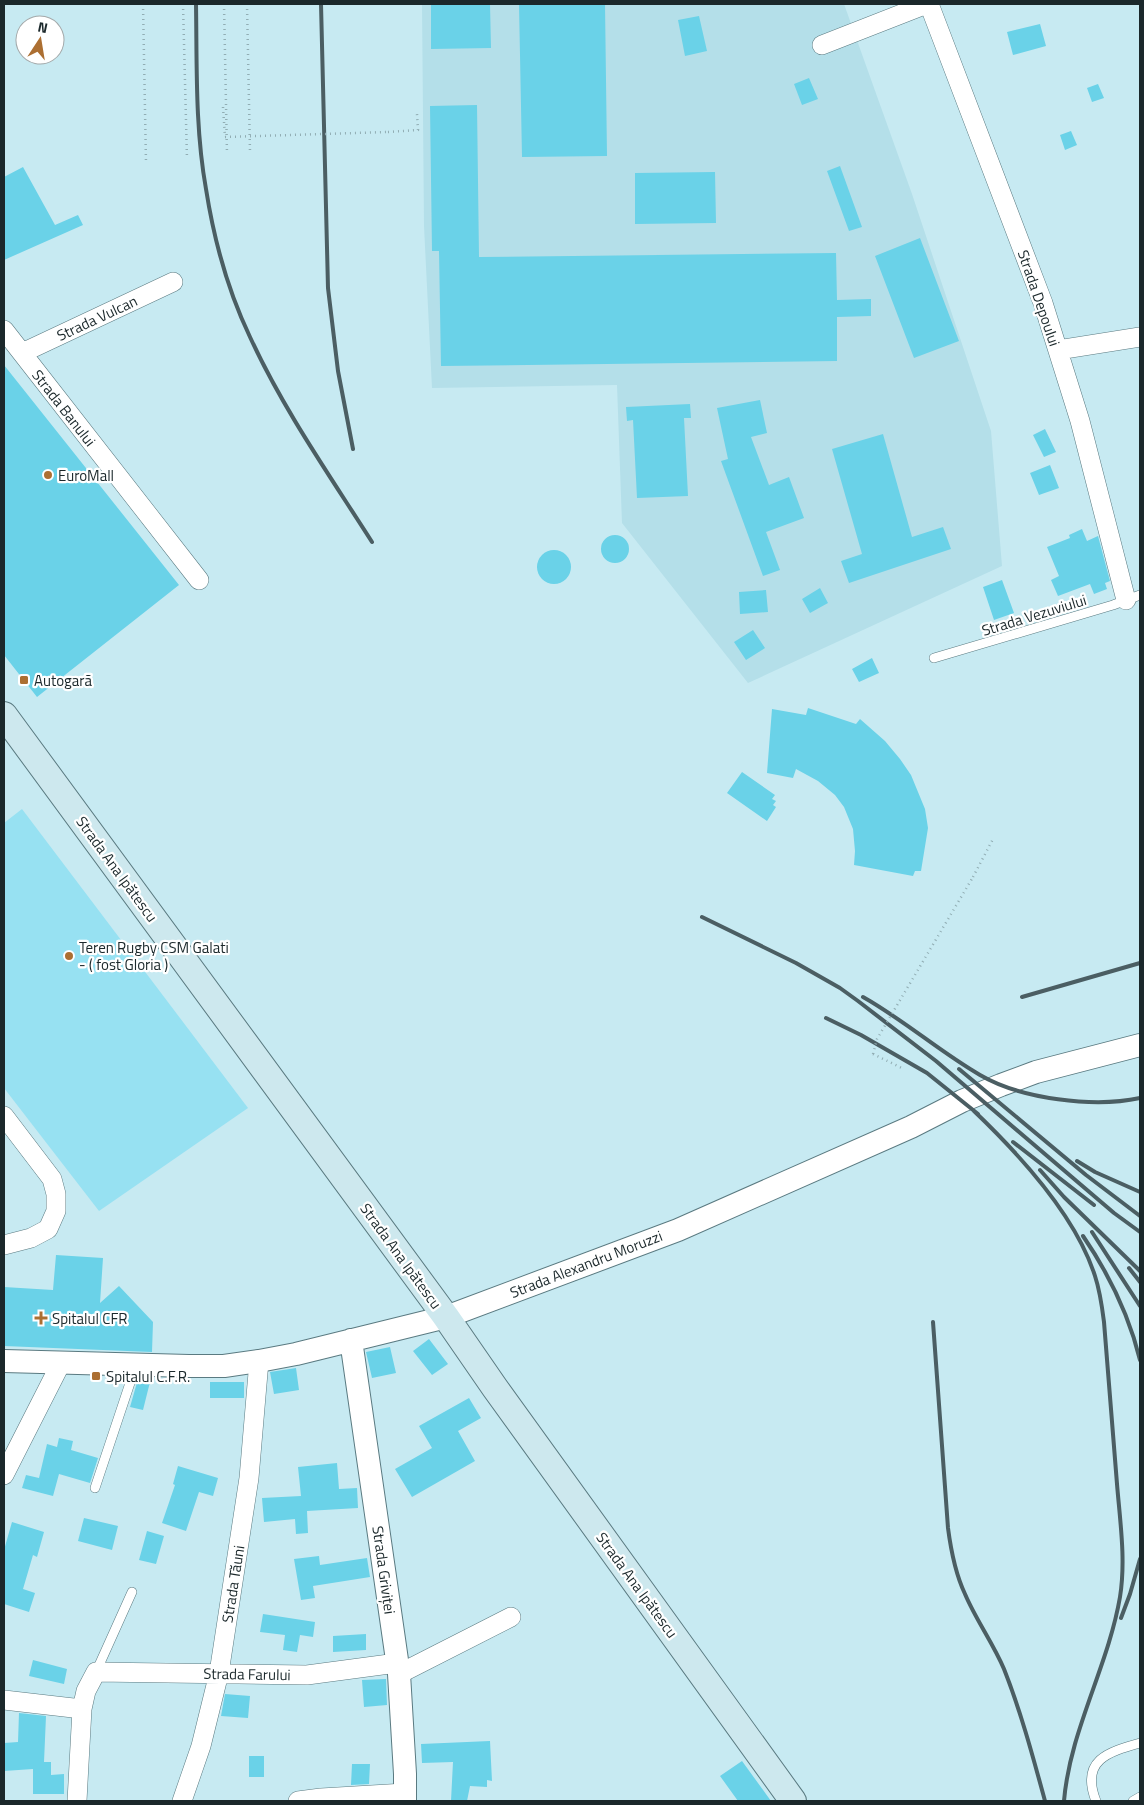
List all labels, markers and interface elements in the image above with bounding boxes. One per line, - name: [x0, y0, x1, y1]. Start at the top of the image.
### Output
- north arrow: [15, 15, 65, 65]
- text: N: [36, 16, 50, 38]
- street label: Strada Depoului: [1012, 247, 1066, 349]
- street label: Strada Vulcan: [53, 289, 141, 347]
- street label: Strada Banului: [27, 365, 101, 451]
- place label: EuroMall: [58, 464, 114, 487]
- marker: EuroMall: [42, 469, 54, 481]
- street label: Strada Vezuviului: [979, 588, 1089, 642]
- place label: Autogară: [34, 669, 93, 692]
- marker: Autogară: [18, 674, 30, 686]
- street label: Strada Ana Ipătescu: [71, 811, 163, 927]
- place label: Teren Rugby CSM Galati - ( fost Gloria ): [79, 936, 229, 976]
- marker: Teren Rugby CSM Galati - ( fost Gloria ): [63, 950, 75, 962]
- street label: Strada Ana Ipătescu: [355, 1198, 447, 1314]
- street label: Strada Alexandru Moruzzi: [506, 1224, 666, 1304]
- place label: Spitalul CFR: [52, 1307, 128, 1330]
- marker: Spitalul CFR: [34, 1311, 48, 1325]
- place label: Spitalul C.F.R.: [106, 1365, 190, 1388]
- marker: Spitalul C.F.R.: [90, 1370, 102, 1382]
- street label: Strada Griviței: [366, 1524, 402, 1616]
- street label: Strada Ana Ipătescu: [591, 1527, 683, 1643]
- street label: Strada Tăuni: [216, 1544, 250, 1624]
- street label: Strada Farului: [203, 1662, 291, 1686]

